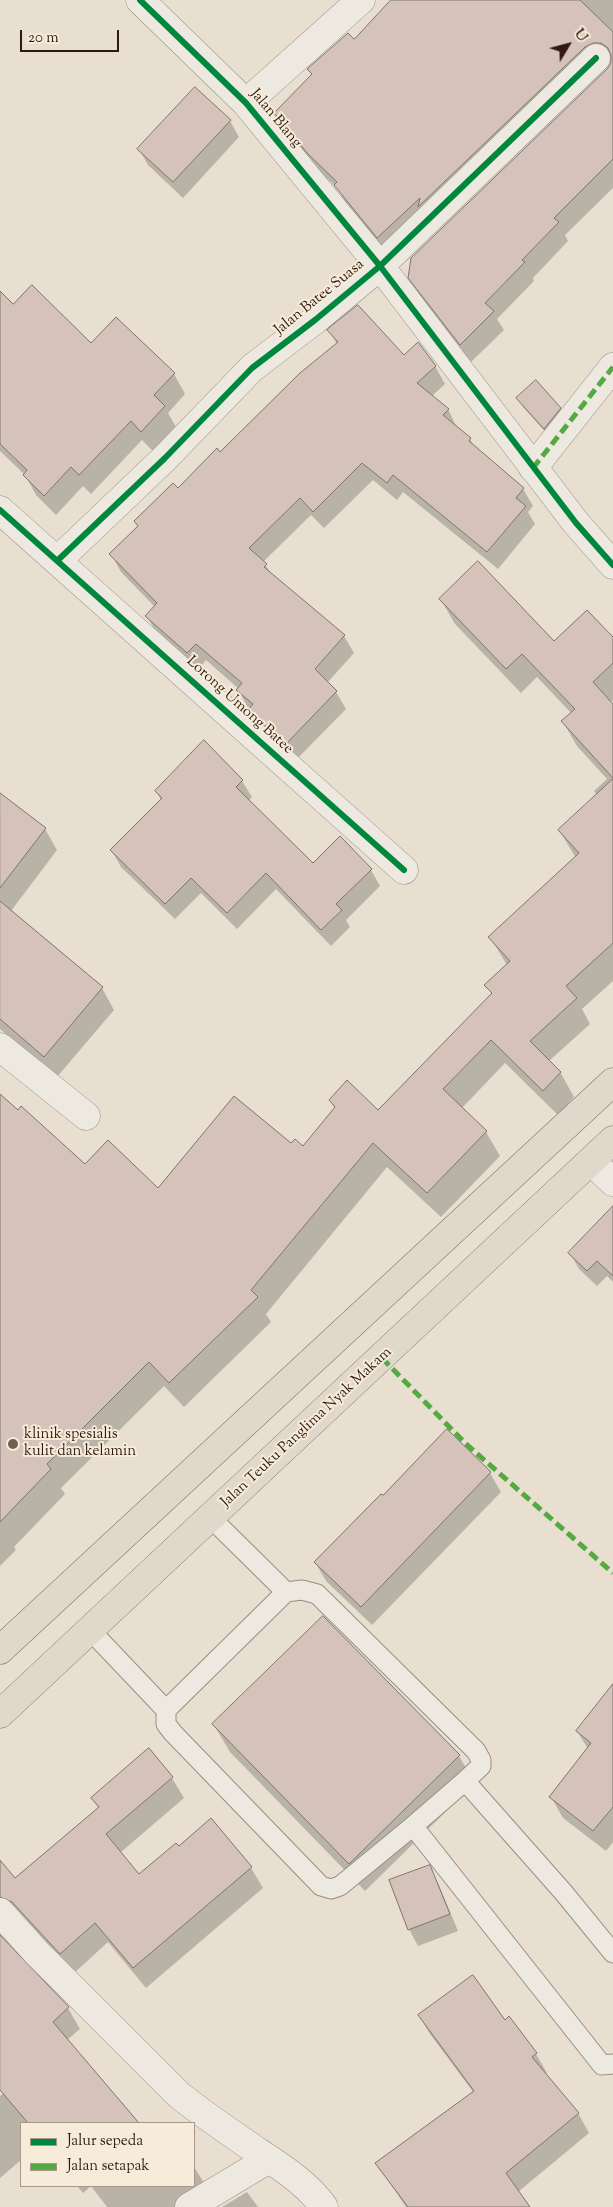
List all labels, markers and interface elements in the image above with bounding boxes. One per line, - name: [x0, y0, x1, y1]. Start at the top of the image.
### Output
- scale bar: [22, 20, 121, 52]
- north arrow: [543, 20, 593, 70]
- text: U: [569, 25, 591, 47]
- text: 20 m: [28, 28, 59, 49]
- street label: Jalan Blang: [245, 86, 305, 152]
- street label: Jalan Batee Suasa: [271, 256, 369, 340]
- street label: Lorong Umong Batee: [182, 653, 296, 759]
- street label: Jalan Teuku Panglima Nyak Makam: [218, 1344, 396, 1512]
- place label: klinik spesialis kulit dan kelamin: [24, 1426, 136, 1461]
- marker: klinik spesialis kulit dan kelamin: [6, 1437, 20, 1451]
- legend: [20, 2122, 195, 2187]
- text: Jalur sepeda: [67, 2131, 143, 2152]
- text: Jalan setapak: [67, 2156, 150, 2177]

